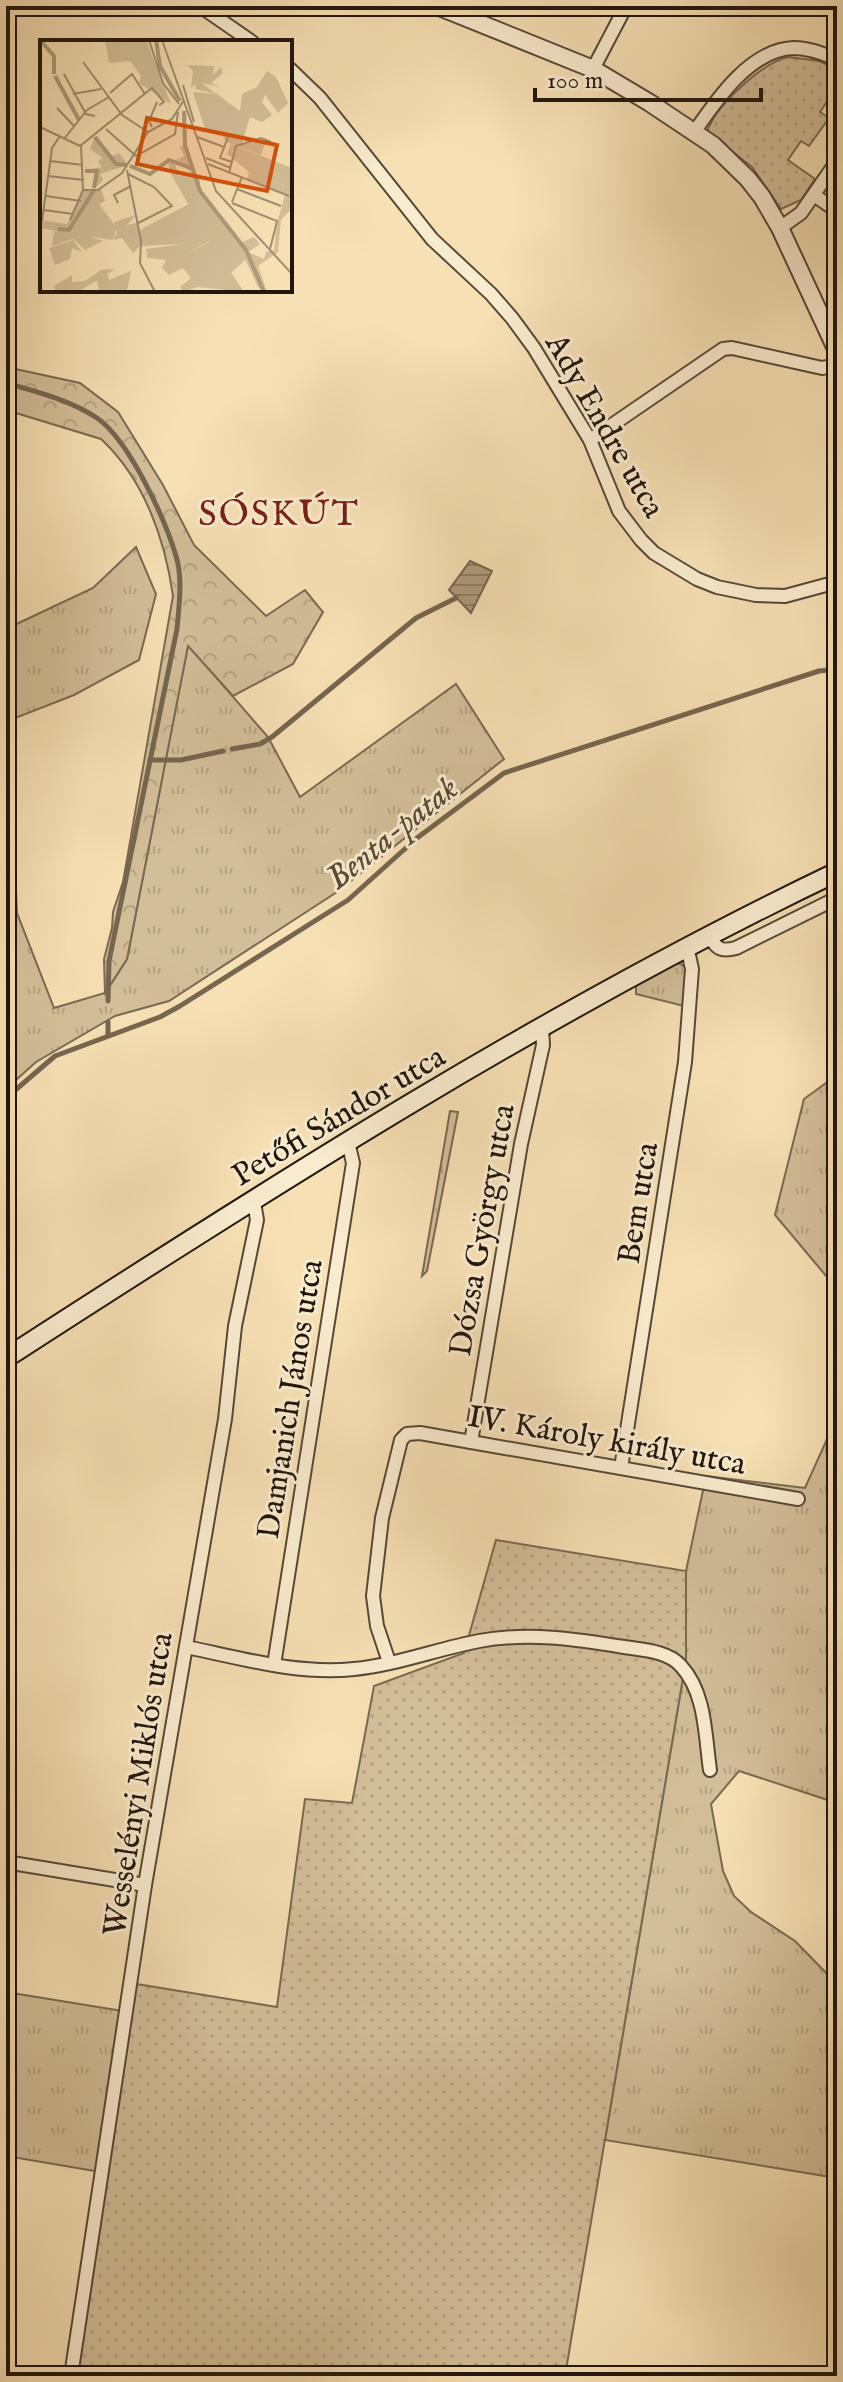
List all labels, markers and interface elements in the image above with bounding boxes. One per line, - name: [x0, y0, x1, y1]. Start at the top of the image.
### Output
- inset map: [40, 40, 292, 292]
- scale bar: [535, 52, 761, 102]
- text: 100 m: [547, 66, 603, 97]
- street label: Ady Endre utca: [534, 326, 673, 526]
- district label: SÓSKÚT: [198, 491, 360, 538]
- water label: Benta-patak: [318, 767, 468, 900]
- street label: Petőfi Sándor utca: [225, 1037, 454, 1197]
- street label: Dózsa György utca: [441, 1101, 526, 1360]
- street label: Bem utca: [610, 1139, 669, 1267]
- street label: Damjanich János utca: [249, 1257, 334, 1542]
- street label: IV. Károly király utca: [465, 1397, 749, 1486]
- street label: Wesselényi Miklós utca: [95, 1629, 184, 1939]

